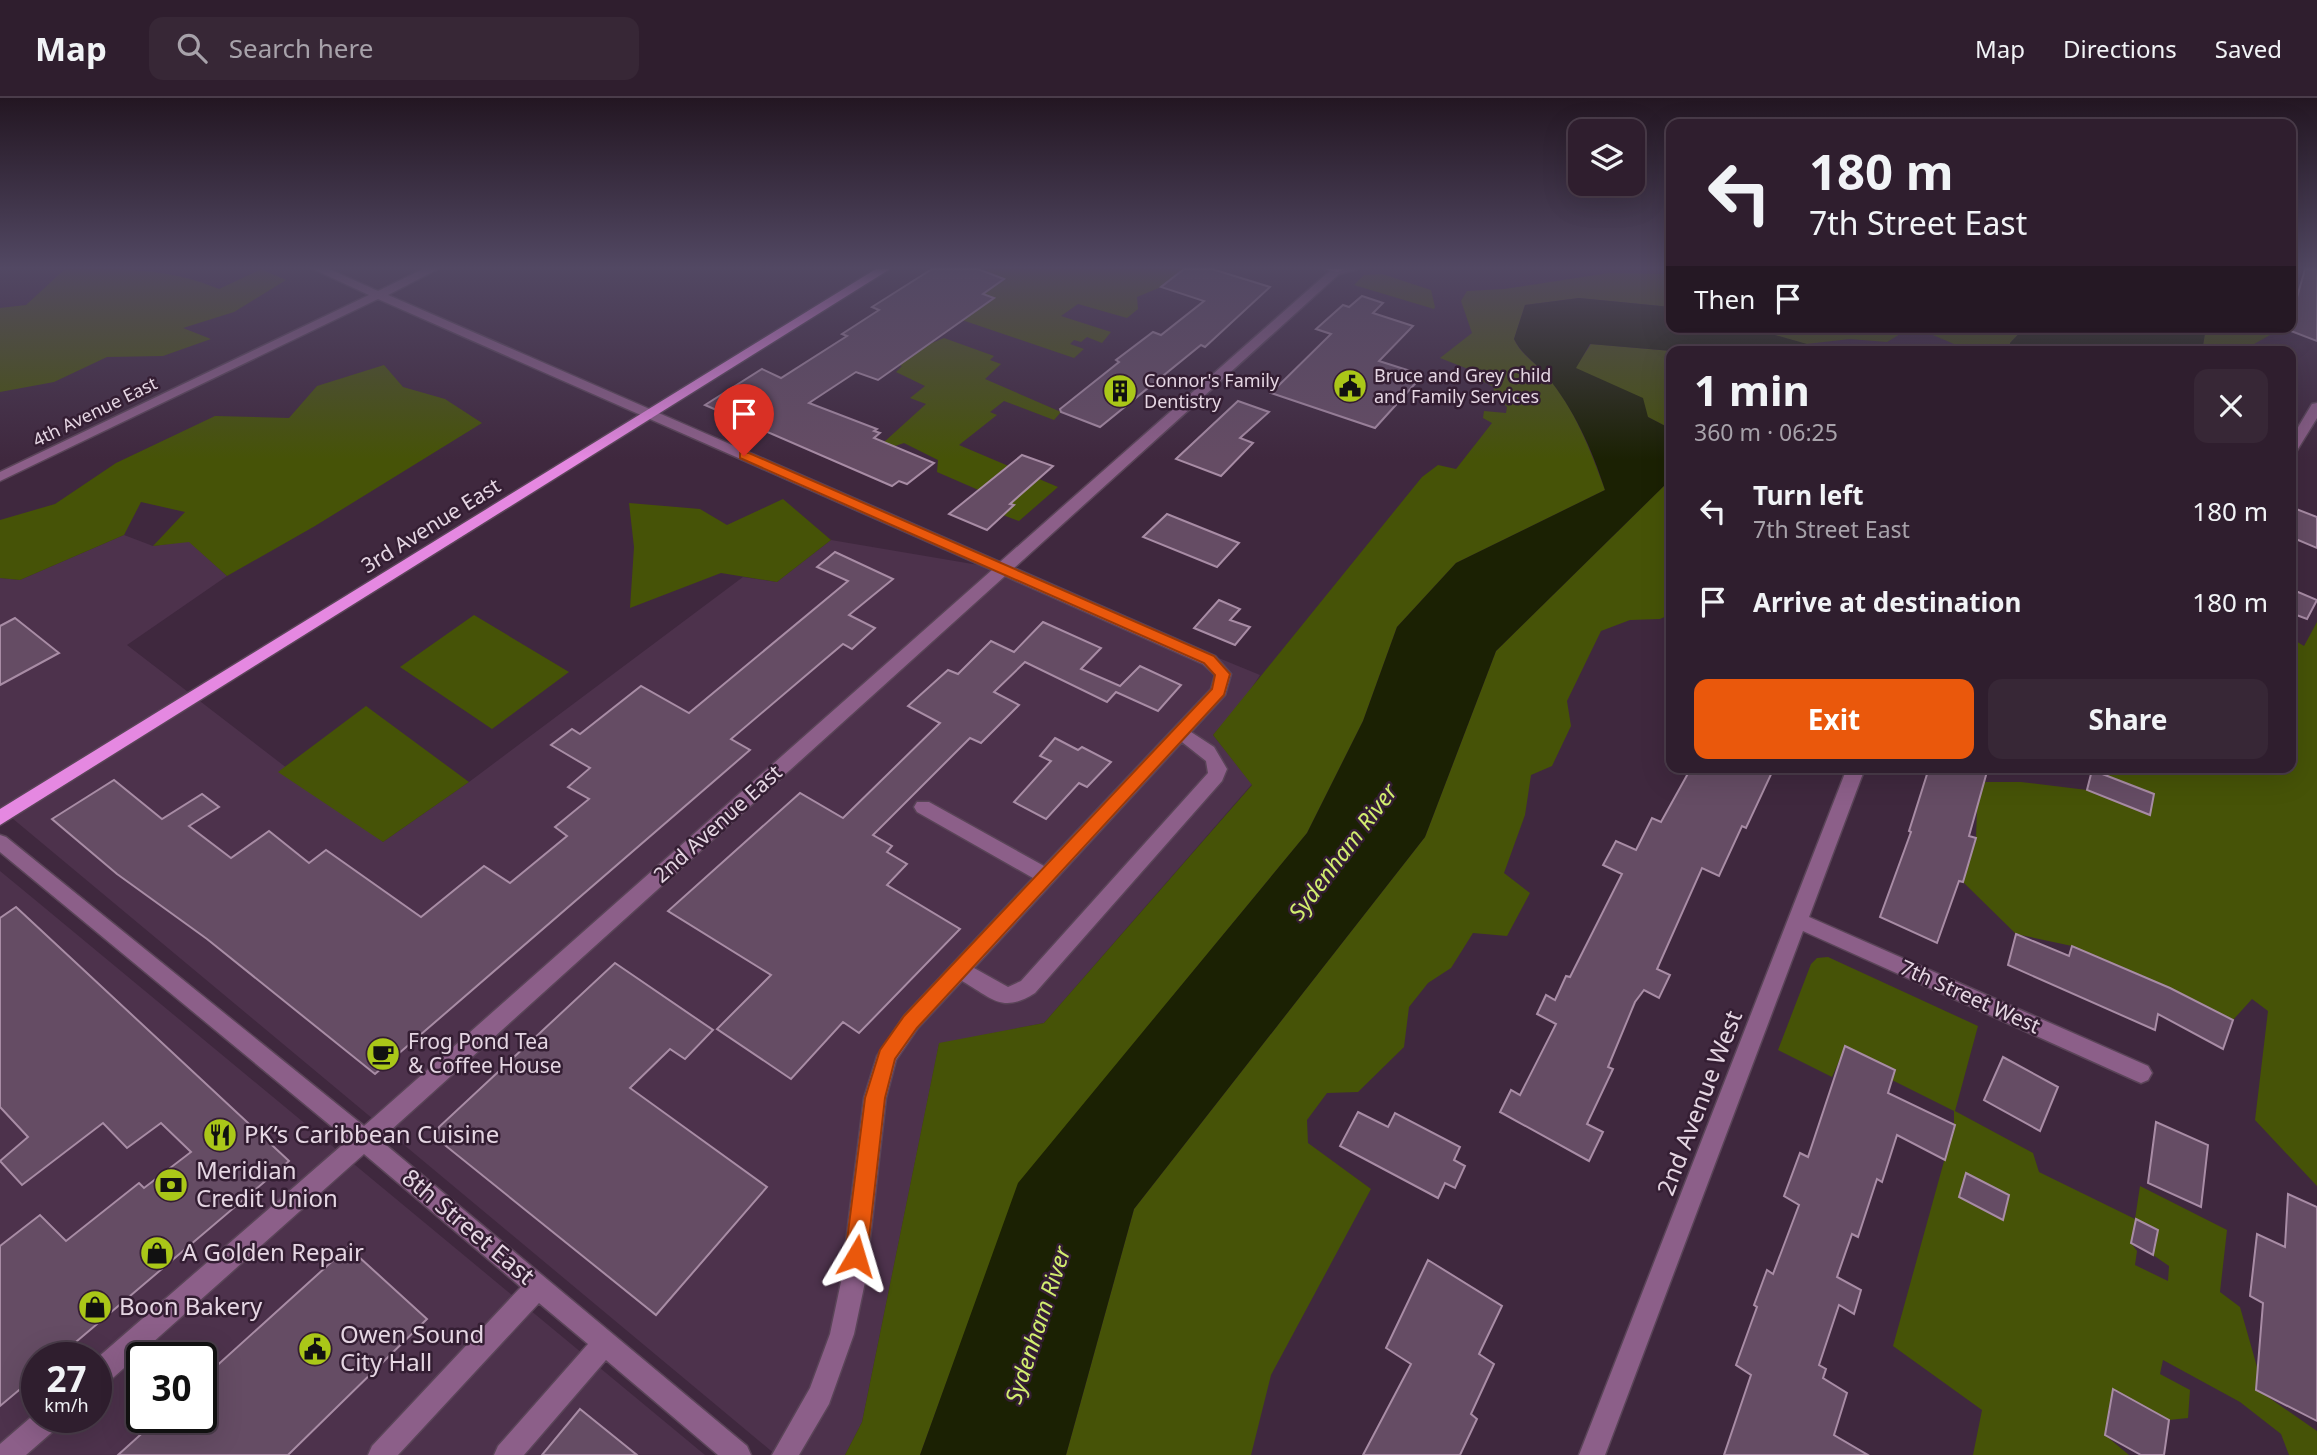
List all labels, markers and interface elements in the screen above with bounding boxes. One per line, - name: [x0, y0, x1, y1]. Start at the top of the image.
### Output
- search box: [149, 17, 639, 80]
- text: Map: [35, 26, 107, 71]
- icon: search: [173, 29, 211, 67]
- text: Search here: [229, 30, 373, 66]
- text: Map: [1975, 32, 2025, 65]
- text: Directions: [2063, 32, 2177, 65]
- text: Saved: [2215, 32, 2282, 65]
- map controls: [1568, 119, 1645, 196]
- button: layers: [1568, 119, 1645, 196]
- text: 180 m: [1809, 138, 1954, 204]
- icon: left: [1694, 147, 1785, 238]
- text: 7th Street East: [1809, 201, 2027, 244]
- icon: arrive: [1769, 280, 1807, 318]
- text: Then: [1694, 281, 1755, 317]
- text: 1 min: [1694, 361, 1810, 418]
- place label: Bruce and Grey Child and Family Services: [1374, 363, 1551, 408]
- public building icon: Bruce and Grey Child and Family Services: [1331, 367, 1369, 405]
- place label: Connor's Family Dentistry: [1144, 368, 1280, 413]
- button: close: [2194, 369, 2268, 443]
- street label: 4th Avenue East: [28, 370, 161, 452]
- building icon: Connor's Family Dentistry: [1101, 372, 1139, 410]
- pin: [714, 384, 774, 456]
- icon: arrive: [725, 395, 763, 433]
- text: 360 m · 06:25: [1694, 416, 1838, 448]
- street label: 3rd Avenue East: [356, 471, 506, 579]
- text: Turn left: [1753, 477, 1864, 513]
- icon: left: [1694, 492, 1732, 530]
- text: 180 m: [2192, 493, 2268, 529]
- text: 7th Street East: [1753, 513, 1910, 545]
- icon: arrive: [1694, 583, 1732, 621]
- text: Arrive at destination: [1753, 584, 2022, 620]
- text: 180 m: [2192, 584, 2268, 620]
- button: Exit: [1694, 679, 1974, 759]
- button: Share: [1988, 679, 2268, 759]
- street label: 2nd Avenue East: [647, 758, 788, 888]
- water label: Sydenham River: [1280, 776, 1405, 926]
- street label: 7th Street West: [1896, 953, 2045, 1040]
- street label: 2nd Avenue West: [1648, 1005, 1749, 1200]
- place label: Frog Pond Tea & Coffee House: [408, 1027, 562, 1079]
- cafe icon: Frog Pond Tea & Coffee House: [364, 1035, 402, 1073]
- restaurant icon: PK’s Caribbean Cuisine: [201, 1116, 239, 1154]
- place label: PK’s Caribbean Cuisine: [244, 1117, 499, 1150]
- place label: Meridian Credit Union: [196, 1153, 338, 1214]
- street label: 8th Street East: [396, 1161, 543, 1291]
- bank icon: Meridian Credit Union: [152, 1166, 190, 1204]
- position arrow: [819, 1219, 893, 1293]
- shop icon: A Golden Repair: [138, 1234, 176, 1272]
- place label: A Golden Repair: [182, 1235, 364, 1268]
- water label: Sydenham River: [997, 1241, 1078, 1407]
- shop icon: Boon Bakery: [76, 1288, 114, 1326]
- place label: Boon Bakery: [119, 1289, 263, 1322]
- place label: Owen Sound City Hall: [340, 1317, 484, 1378]
- public building icon: Owen Sound City Hall: [296, 1330, 334, 1368]
- speed limit sign: 30: [126, 1342, 217, 1433]
- text: 27: [46, 1355, 87, 1402]
- text: km/h: [44, 1393, 89, 1417]

